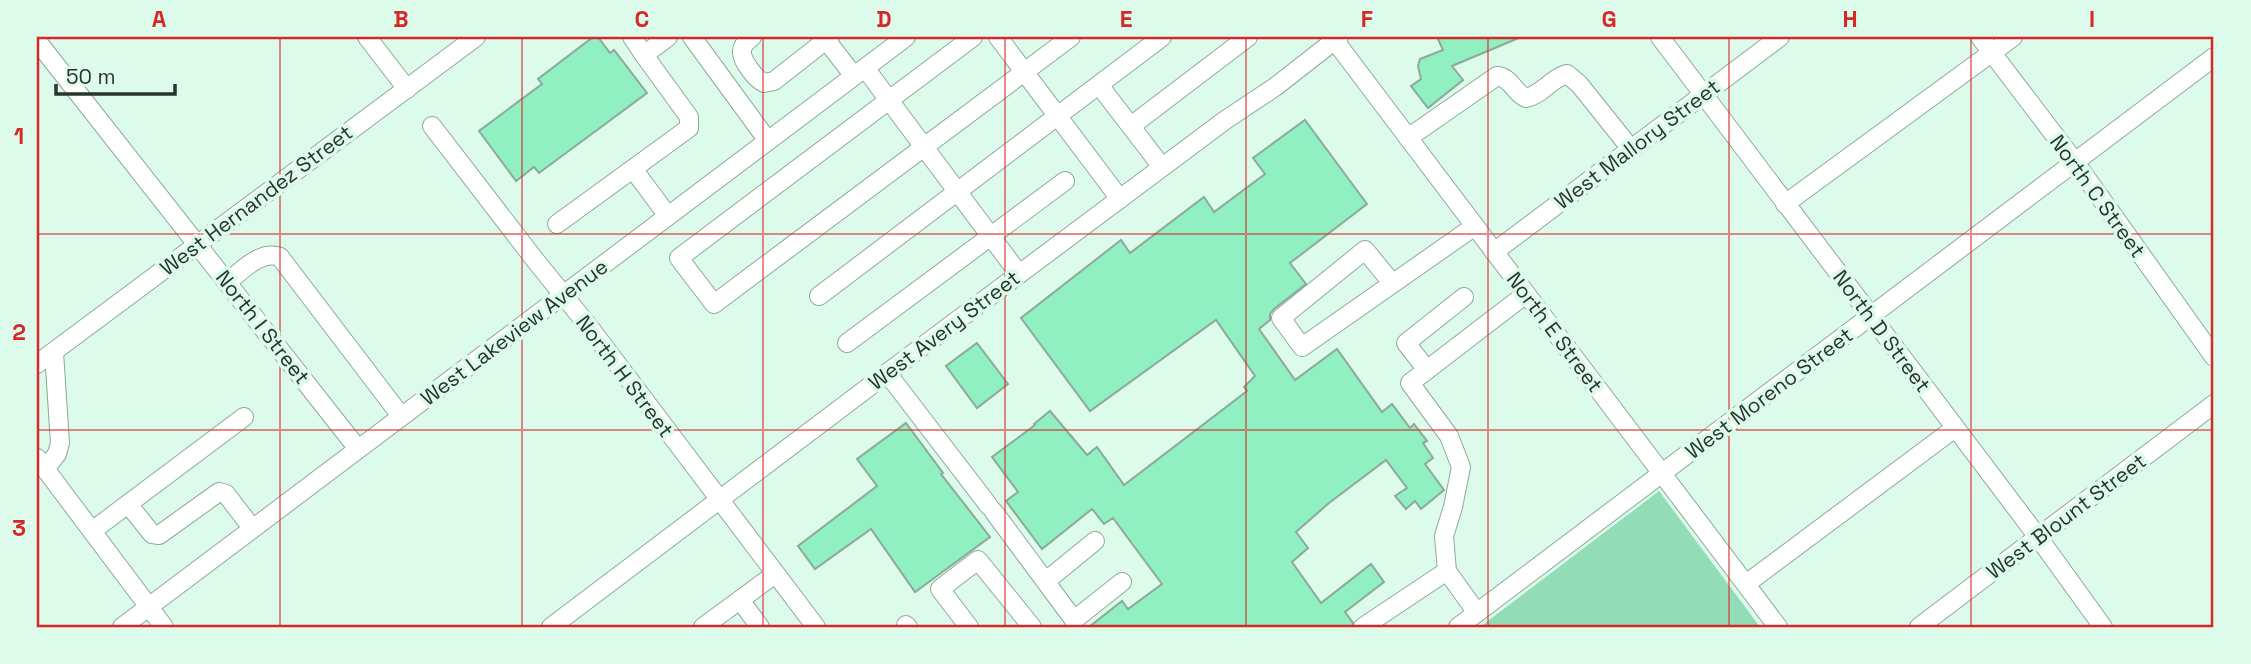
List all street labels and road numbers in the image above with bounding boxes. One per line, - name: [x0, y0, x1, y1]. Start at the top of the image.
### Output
- street label: West Mallory Street: [1549, 73, 1725, 215]
- street label: West Hernandez Street: [154, 119, 358, 281]
- street label: North C Street: [2044, 129, 2152, 263]
- street label: West Lakeview Avenue: [415, 253, 613, 411]
- street label: West Avery Street: [863, 264, 1025, 396]
- street label: North D Street: [1827, 264, 1937, 398]
- street label: North I Street: [210, 265, 316, 389]
- street label: North E Street: [1501, 266, 1609, 398]
- street label: North H Street: [570, 310, 680, 442]
- street label: West Moreno Street: [1680, 321, 1858, 465]
- street label: West Blount Street: [1981, 447, 2151, 585]

